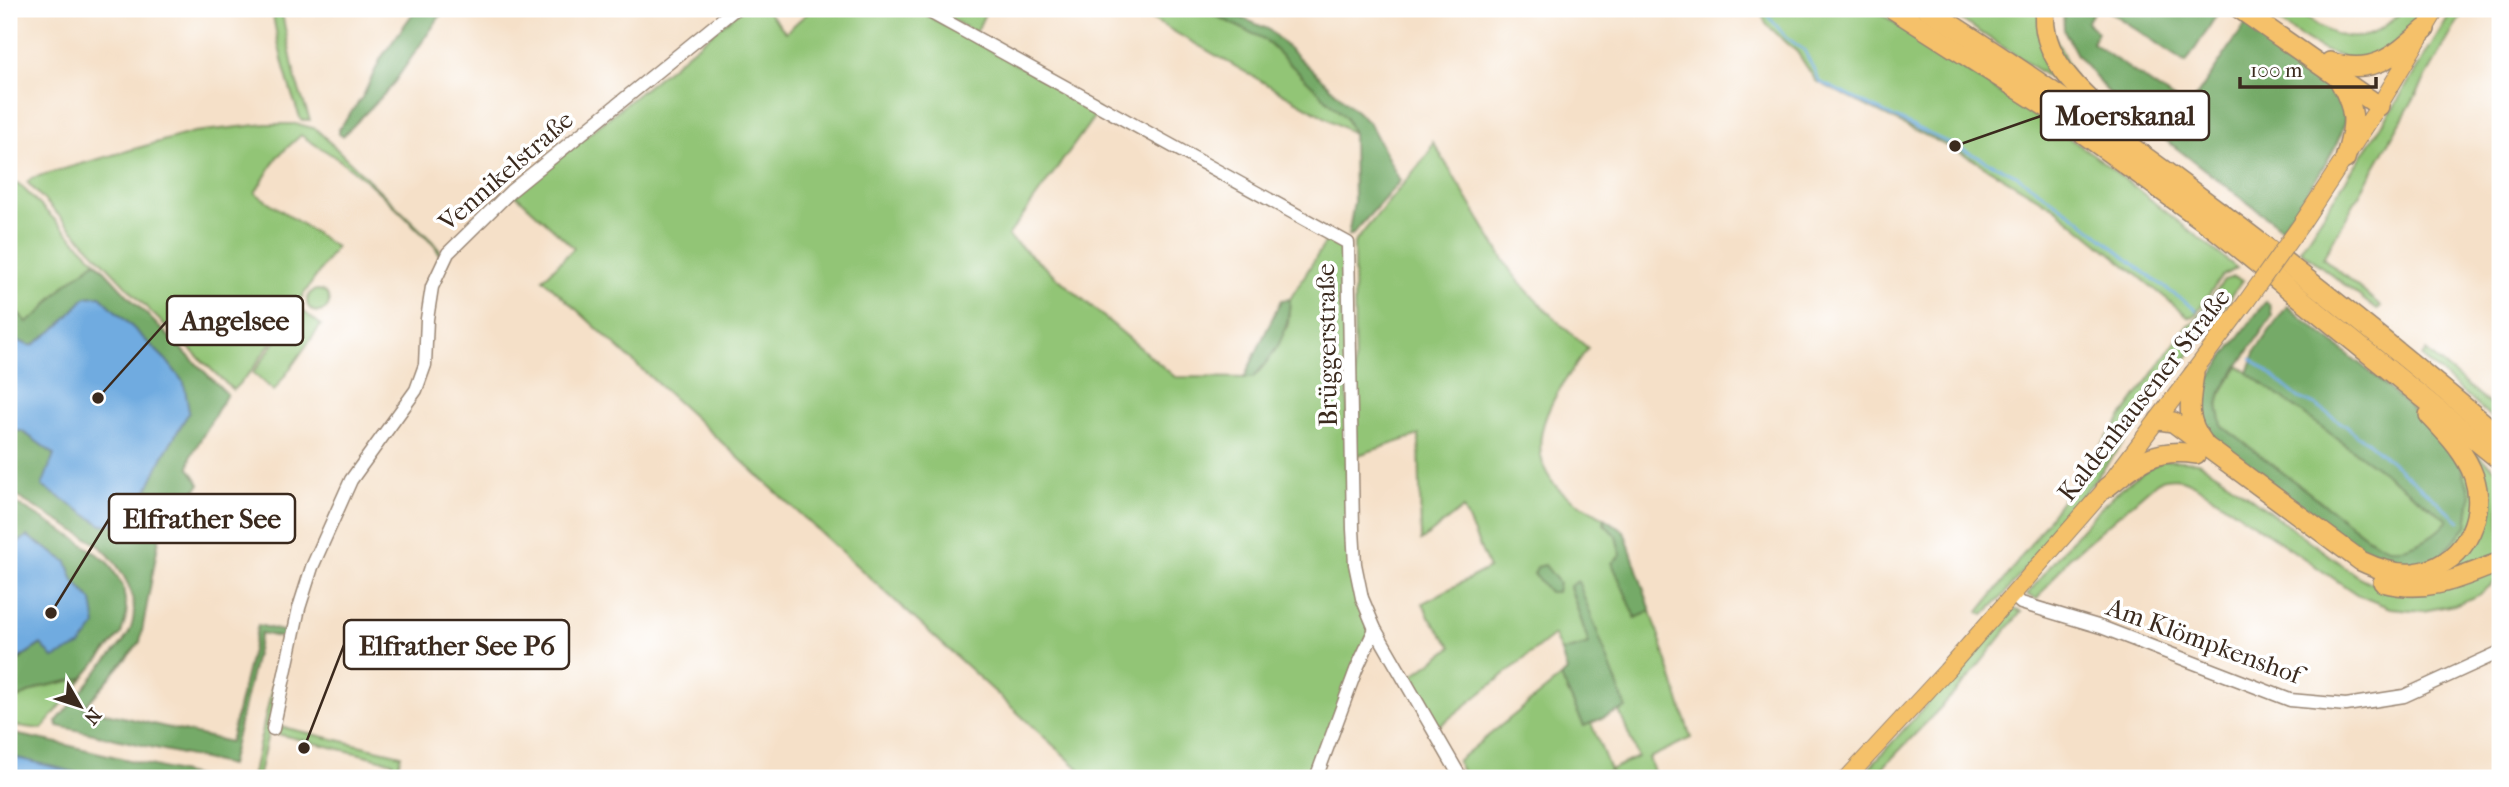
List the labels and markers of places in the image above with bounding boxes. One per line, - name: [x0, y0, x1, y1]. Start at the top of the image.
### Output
- callout: Moerskanal: [2041, 91, 2209, 140]
- callout: Angelsee: [167, 296, 303, 345]
- callout: Elfrather See: [109, 494, 295, 543]
- callout: Elfrather See P6: [344, 620, 569, 669]

